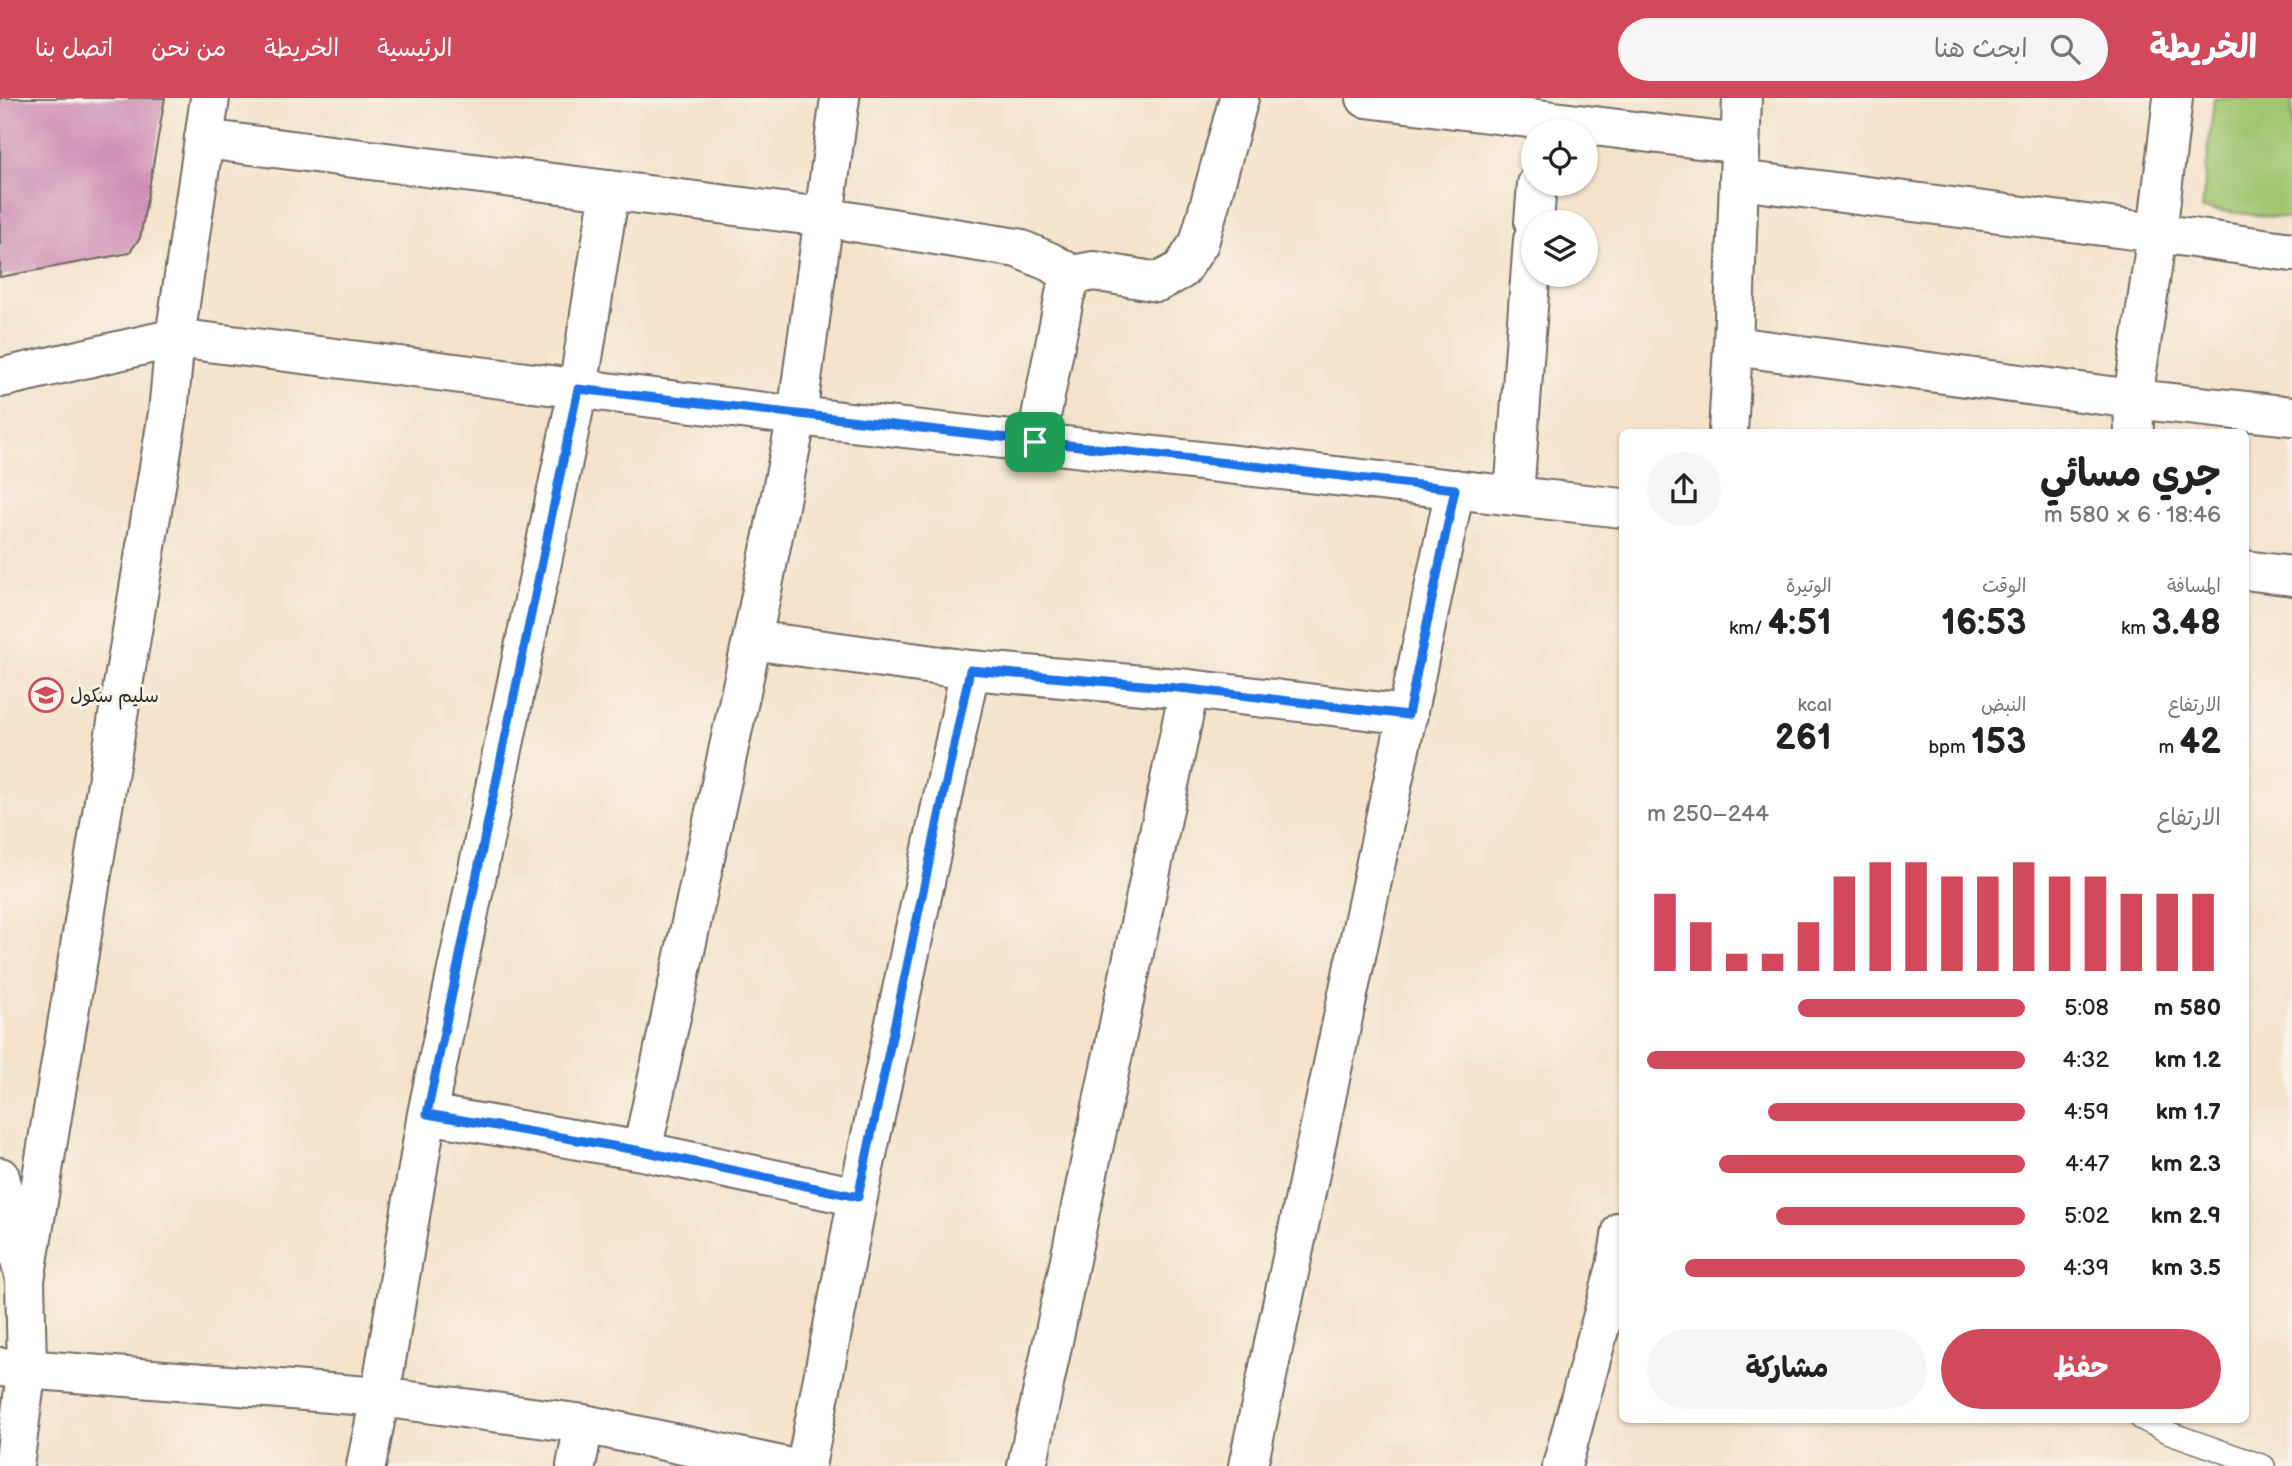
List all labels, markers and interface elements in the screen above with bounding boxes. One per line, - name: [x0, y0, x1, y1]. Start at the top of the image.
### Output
- search box: [1618, 18, 2108, 81]
- text: الخريطة: [2150, 28, 2257, 68]
- icon: search: [2046, 30, 2084, 68]
- text: اتصل بنا: [35, 34, 113, 63]
- text: من نحن: [151, 34, 226, 63]
- text: الخريطة: [264, 34, 339, 63]
- text: الرئيسية: [377, 34, 453, 63]
- text: ابحث هنا: [1934, 34, 2028, 65]
- map controls: [1521, 119, 1598, 287]
- button: locate: [1521, 119, 1598, 196]
- button: layers: [1521, 210, 1598, 287]
- pin: [1005, 412, 1065, 472]
- icon: arrive: [1016, 423, 1054, 461]
- button: share: [1647, 452, 1721, 526]
- text: جري مسائي: [2040, 452, 2221, 497]
- text: 18:46 · 6 × 580 m: [2044, 501, 2221, 529]
- text: الوتيرة: [1786, 575, 1832, 598]
- text: الوقت: [1982, 575, 2026, 598]
- text: المسافة: [2167, 575, 2221, 598]
- text: 4:51: [1768, 602, 1832, 645]
- text: 16:53: [1941, 602, 2026, 645]
- text: 3.48: [2151, 602, 2221, 645]
- text: /km: [1729, 617, 1768, 640]
- text: km: [2121, 617, 2151, 640]
- school or university icon: سليم سكول: [27, 676, 65, 714]
- place label: سليم سكول: [70, 685, 159, 710]
- text: kcal: [1798, 694, 1832, 717]
- text: النبض: [1981, 694, 2026, 717]
- text: الارتفاع: [2168, 694, 2221, 717]
- text: 261: [1775, 717, 1832, 760]
- text: 153: [1971, 721, 2026, 764]
- text: 42: [2179, 721, 2221, 764]
- text: bpm: [1928, 736, 1971, 759]
- text: m: [2159, 736, 2179, 759]
- text: 244–250 m: [1647, 800, 1769, 828]
- text: الارتفاع: [2157, 804, 2221, 832]
- text: 5:08: [2064, 994, 2109, 1022]
- text: 580 m: [2154, 994, 2221, 1022]
- text: 4:32: [2063, 1046, 2109, 1074]
- text: 1.2 km: [2155, 1046, 2221, 1074]
- text: 4:59: [2064, 1098, 2109, 1126]
- text: 1.7 km: [2156, 1098, 2221, 1126]
- text: 4:47: [2065, 1150, 2109, 1178]
- text: 2.3 km: [2151, 1150, 2221, 1178]
- text: 5:02: [2064, 1202, 2109, 1230]
- text: 2.9 km: [2151, 1202, 2221, 1230]
- text: 4:39: [2063, 1254, 2109, 1282]
- text: 3.5 km: [2151, 1254, 2221, 1282]
- button: مشاركة: [1647, 1329, 1927, 1409]
- button: حفظ: [1941, 1329, 2221, 1409]

